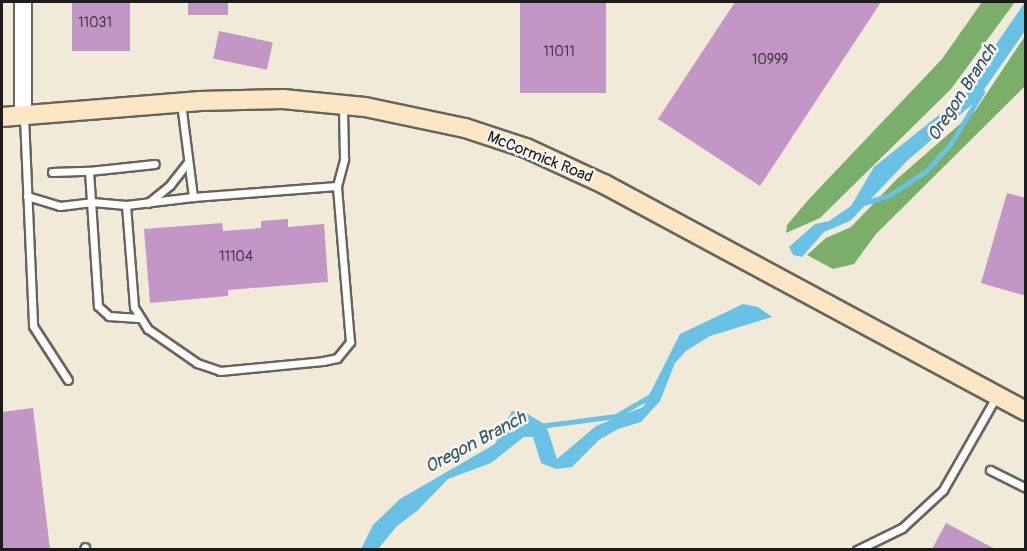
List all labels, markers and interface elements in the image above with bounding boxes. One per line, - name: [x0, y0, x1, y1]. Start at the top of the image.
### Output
- house number: 11031: [78, 15, 112, 31]
- water label: Oregon Branch: [924, 40, 1002, 146]
- house number: 11011: [543, 44, 575, 60]
- house number: 10999: [752, 52, 788, 68]
- street label: McCormick Road: [484, 127, 596, 187]
- house number: 11104: [219, 249, 253, 265]
- water label: Oregon Branch: [422, 407, 530, 479]

